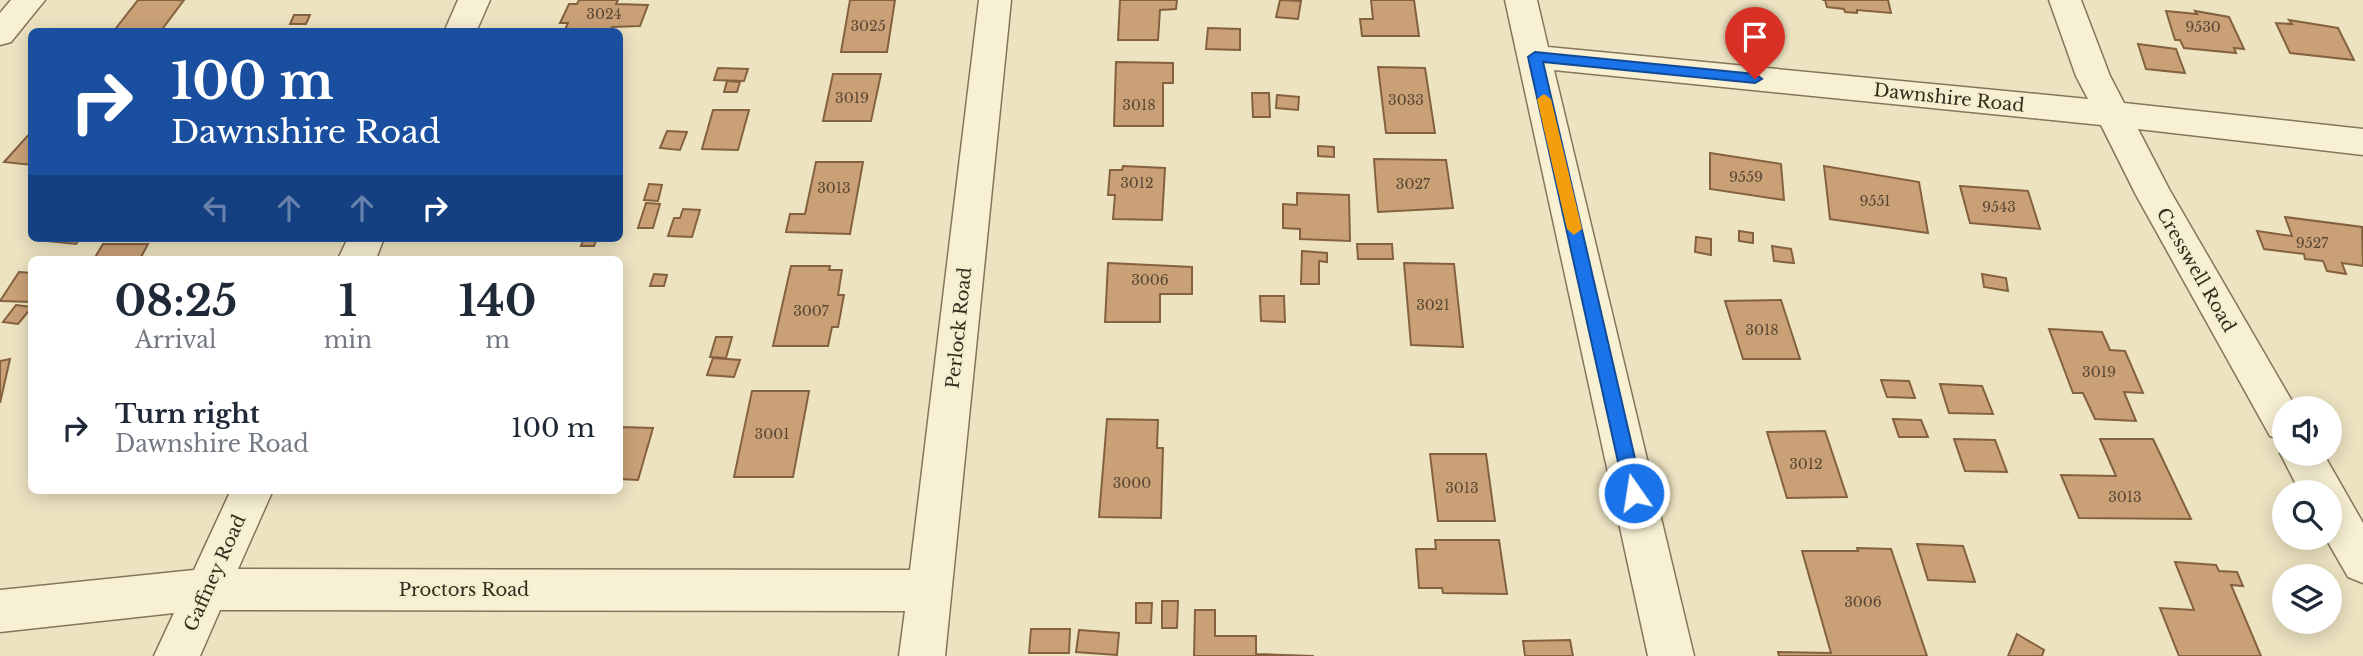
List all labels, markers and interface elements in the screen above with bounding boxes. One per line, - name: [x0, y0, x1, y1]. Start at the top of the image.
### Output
- house number: 3024: [586, 5, 622, 23]
- pin: [1725, 7, 1785, 79]
- house number: 3025: [850, 17, 886, 35]
- icon: arrive: [1736, 18, 1774, 56]
- house number: 9530: [2185, 18, 2221, 36]
- text: 100 m: [171, 51, 334, 112]
- icon: right: [56, 56, 147, 147]
- street label: Dawnshire Road: [1872, 79, 2026, 117]
- house number: 3019: [835, 89, 869, 107]
- house number: 3033: [1388, 91, 1424, 109]
- house number: 3018: [1122, 96, 1156, 114]
- text: Dawnshire Road: [171, 112, 441, 152]
- house number: 9559: [1729, 168, 1763, 186]
- house number: 3012: [1120, 174, 1154, 192]
- house number: 3027: [1396, 175, 1431, 193]
- house number: 3013: [817, 179, 851, 197]
- icon: left: [197, 189, 235, 227]
- icon: ahead: [270, 189, 308, 227]
- icon: ahead: [343, 189, 381, 227]
- icon: right: [416, 189, 454, 227]
- house number: 9551: [1859, 192, 1891, 210]
- house number: 9543: [1982, 198, 2016, 216]
- street label: Cresswell Road: [2152, 204, 2240, 336]
- house number: 9527: [2296, 234, 2329, 252]
- street label: Perlock Road: [942, 266, 976, 390]
- house number: 3006: [1131, 271, 1169, 289]
- text: 08:25: [115, 275, 237, 327]
- text: 1: [339, 275, 357, 327]
- text: 140: [459, 275, 536, 327]
- house number: 3021: [1416, 296, 1450, 314]
- house number: 3007: [793, 302, 830, 320]
- house number: 3018: [1745, 321, 1779, 339]
- text: Arrival: [135, 326, 217, 354]
- text: min: [324, 326, 372, 354]
- text: m: [485, 326, 510, 354]
- house number: 3019: [2082, 363, 2116, 381]
- map controls: [2272, 396, 2342, 634]
- button: sound: [2272, 396, 2342, 466]
- text: Turn right: [115, 398, 260, 430]
- icon: right: [56, 409, 94, 447]
- text: 100 m: [511, 412, 595, 444]
- house number: 3001: [755, 425, 789, 443]
- text: Dawnshire Road: [115, 430, 309, 458]
- house number: 3012: [1789, 455, 1823, 473]
- position arrow: [1597, 456, 1671, 530]
- house number: 3000: [1113, 474, 1151, 492]
- house number: 3013: [1445, 479, 1479, 497]
- button: search: [2272, 480, 2342, 550]
- house number: 3013: [2108, 488, 2142, 506]
- street label: Gaffney Road: [179, 511, 251, 635]
- button: layers: [2272, 564, 2342, 634]
- street label: Proctors Road: [399, 579, 529, 601]
- house number: 3006: [1844, 593, 1882, 611]

